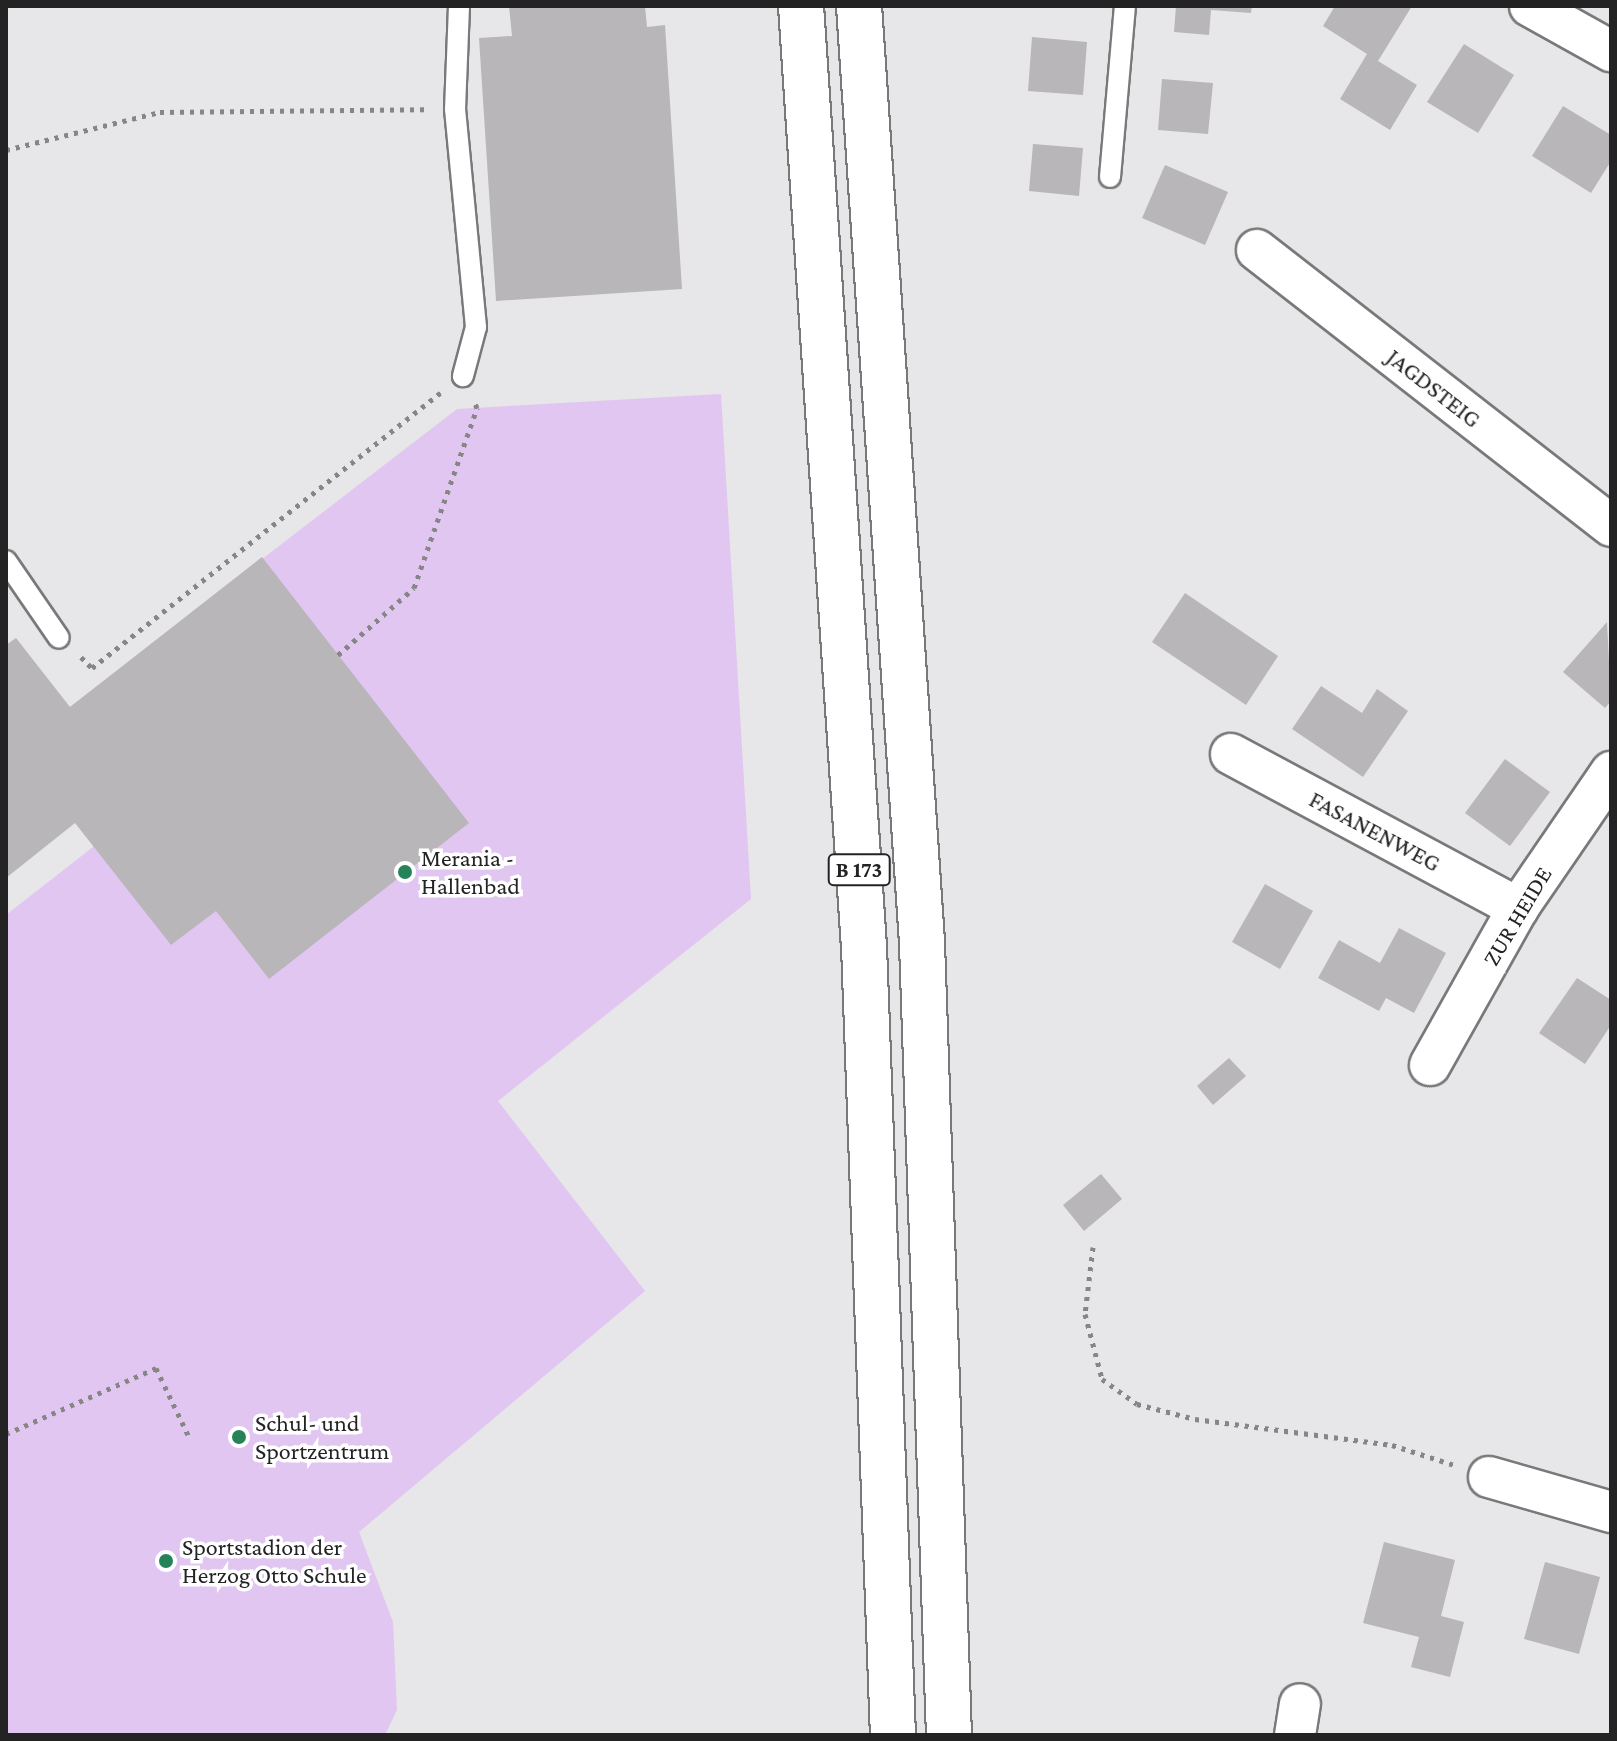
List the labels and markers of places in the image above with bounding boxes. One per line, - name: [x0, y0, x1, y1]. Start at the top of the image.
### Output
- place label: Merania - Hallenbad: [421, 844, 520, 900]
- marker: Merania - Hallenbad: [396, 863, 414, 881]
- place label: Schul- und Sportzentrum: [255, 1409, 389, 1465]
- marker: Schul- und Sportzentrum: [230, 1428, 248, 1446]
- place label: Sportstadion der Herzog Otto Schule: [182, 1533, 367, 1589]
- marker: Sportstadion der Herzog Otto Schule: [157, 1552, 175, 1570]

